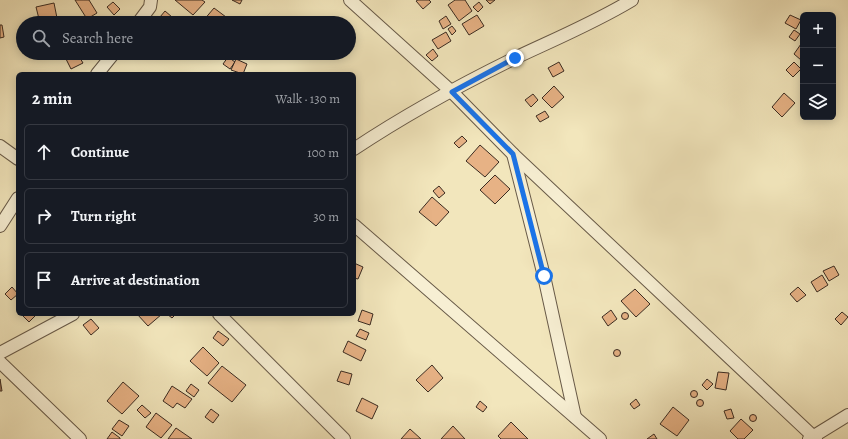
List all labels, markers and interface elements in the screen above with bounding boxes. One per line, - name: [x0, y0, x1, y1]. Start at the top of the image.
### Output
- map controls: [800, 12, 836, 120]
- button: +: [800, 12, 836, 48]
- search box: [16, 16, 356, 60]
- icon: search: [30, 27, 52, 49]
- text: Search here: [62, 28, 133, 48]
- button: −: [800, 48, 836, 84]
- route end: [506, 49, 524, 67]
- button: layers: [800, 84, 836, 120]
- text: 2 min: [32, 87, 72, 110]
- text: Walk · 130 m: [275, 90, 340, 107]
- icon: ahead: [33, 141, 55, 163]
- text: Continue: [71, 142, 129, 162]
- text: 100 m: [307, 144, 339, 161]
- icon: right: [33, 205, 55, 227]
- text: Turn right: [71, 206, 136, 226]
- text: 30 m: [313, 208, 339, 225]
- route start: [535, 267, 553, 285]
- icon: arrive: [33, 269, 55, 291]
- text: Arrive at destination: [71, 270, 200, 290]

